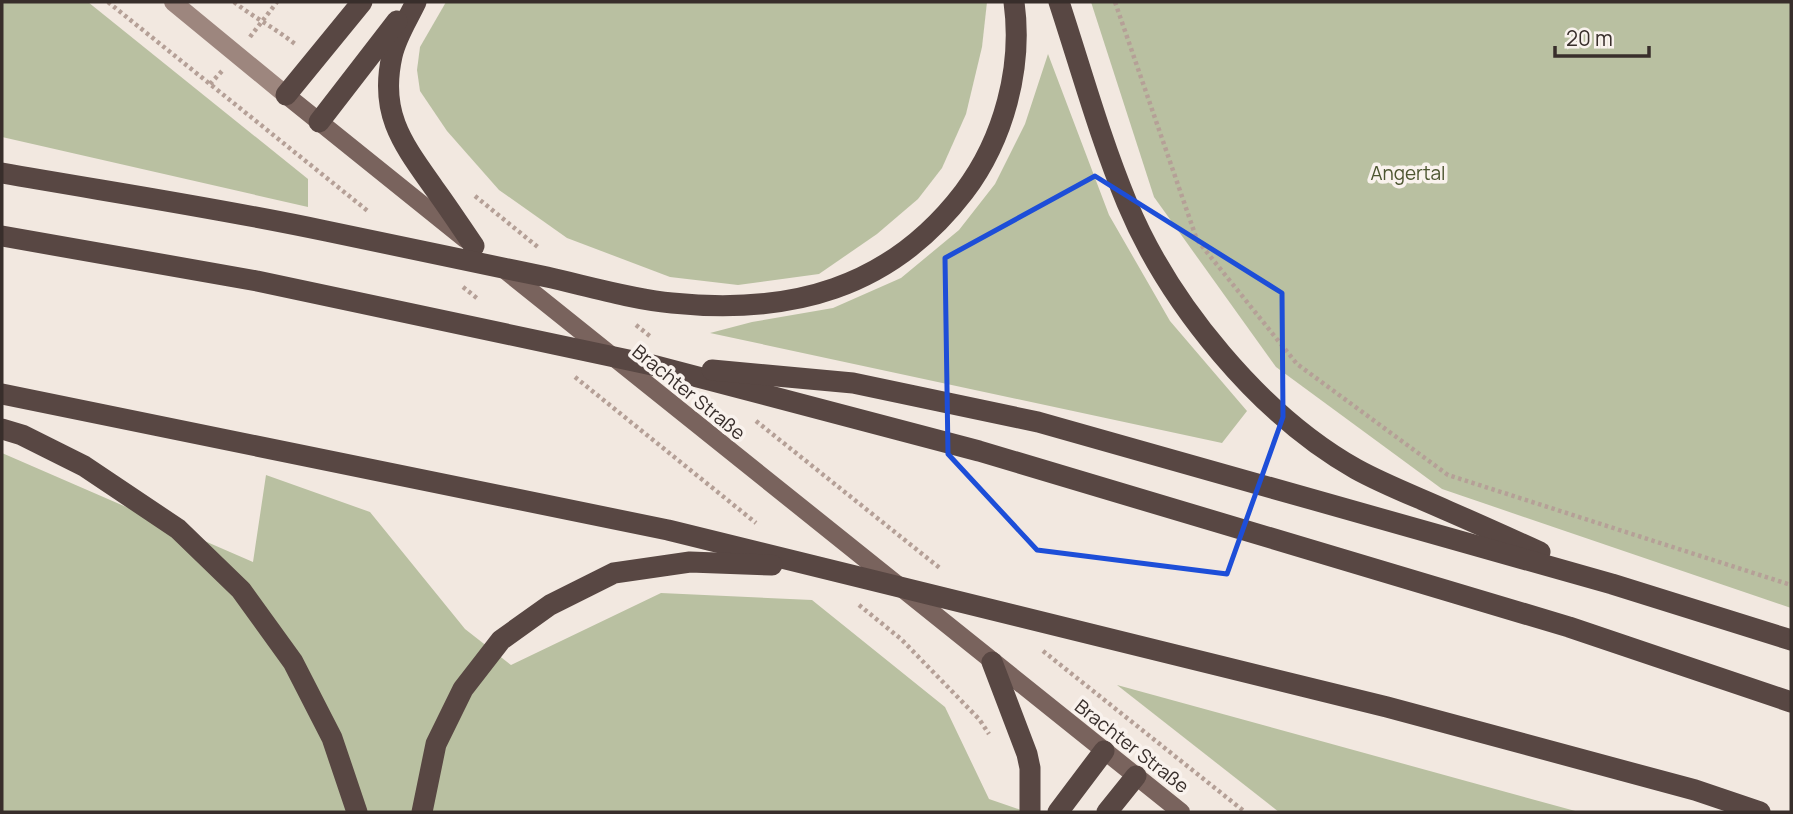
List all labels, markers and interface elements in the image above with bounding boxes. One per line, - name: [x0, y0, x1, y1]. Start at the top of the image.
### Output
- scale bar: [1555, 14, 1650, 58]
- text: 20 m: [1566, 24, 1613, 52]
- park label: Angertal: [1370, 160, 1446, 186]
- street label: Brachter Straße: [627, 338, 751, 446]
- street label: Brachter Straße: [1070, 693, 1194, 799]

